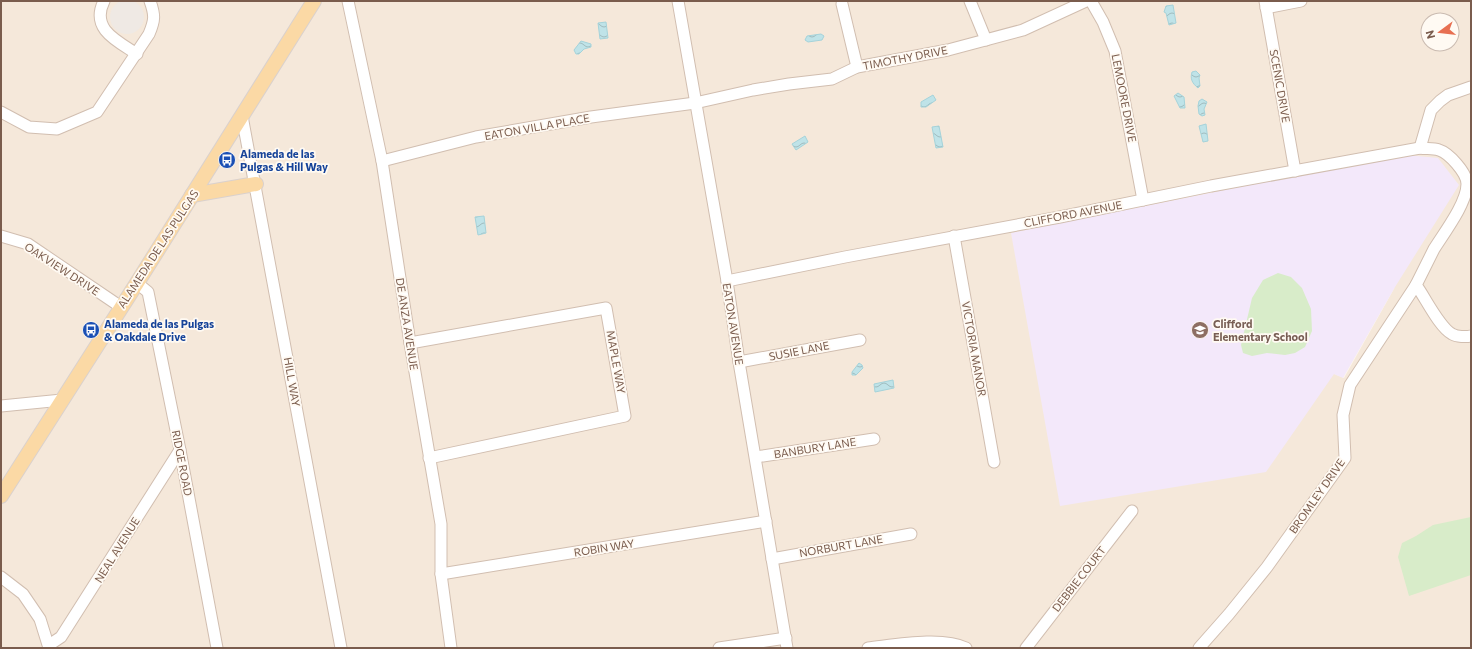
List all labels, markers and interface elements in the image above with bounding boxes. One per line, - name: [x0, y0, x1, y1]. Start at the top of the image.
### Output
- north arrow: [1420, 12, 1460, 52]
- text: N: [1423, 29, 1437, 40]
- street label: TIMOTHY DRIVE: [861, 43, 949, 72]
- street label: SCENIC DRIVE: [1268, 48, 1293, 124]
- street label: LEMOORE DRIVE: [1110, 53, 1139, 143]
- street label: EATON VILLA PLACE: [483, 111, 591, 142]
- place label: Alameda de las Pulgas & Hill Way: [240, 147, 328, 173]
- bus stop icon: Alameda de las Pulgas & Hill Way: [217, 150, 237, 170]
- street label: ALAMEDA DE LAS PULGAS: [114, 187, 201, 310]
- street label: CLIFFORD AVENUE: [1023, 198, 1123, 229]
- street label: OAKVIEW DRIVE: [22, 240, 102, 298]
- street label: DE ANZA AVENUE: [394, 277, 421, 371]
- street label: EATON AVENUE: [721, 282, 746, 366]
- street label: VICTORIA MANOR: [960, 300, 989, 398]
- place label: Alameda de las Pulgas & Oakdale Drive: [104, 317, 214, 343]
- place label: Clifford Elementary School: [1213, 317, 1308, 343]
- bus stop icon: Alameda de las Pulgas & Oakdale Drive: [81, 320, 101, 340]
- school or university icon: Clifford Elementary School: [1190, 320, 1210, 340]
- street label: MAPLE WAY: [605, 329, 628, 395]
- street label: SUSIE LANE: [768, 338, 830, 363]
- street label: HILL WAY: [282, 356, 303, 408]
- street label: RIDGE ROAD: [170, 429, 195, 497]
- street label: BANBURY LANE: [773, 435, 857, 460]
- street label: BROMLEY DRIVE: [1286, 456, 1347, 536]
- street label: NEAL AVENUE: [91, 515, 142, 585]
- street label: NORBURT LANE: [798, 532, 884, 559]
- street label: ROBIN WAY: [573, 536, 635, 559]
- street label: DEBBIE COURT: [1049, 543, 1108, 614]

